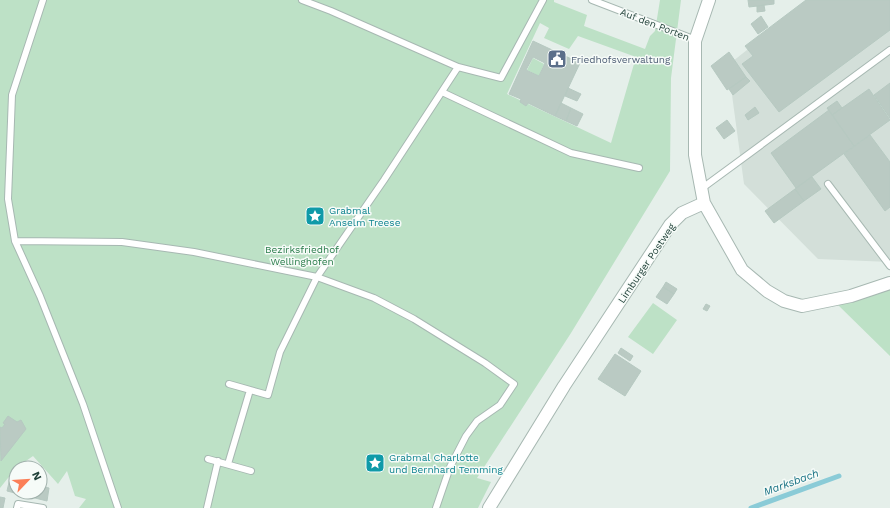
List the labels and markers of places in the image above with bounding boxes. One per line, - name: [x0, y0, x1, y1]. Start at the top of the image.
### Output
- public building icon: Friedhofsverwaltung: [546, 48, 568, 70]
- place label: Friedhofsverwaltung: [571, 54, 671, 65]
- place icon: Grabmal Anselm Treese: [304, 205, 326, 227]
- place label: Grabmal Anselm Treese: [329, 205, 401, 228]
- place icon: Grabmal Charlotte und Bernhard Temming: [364, 452, 386, 474]
- place label: Grabmal Charlotte und Bernhard Temming: [389, 452, 503, 475]

